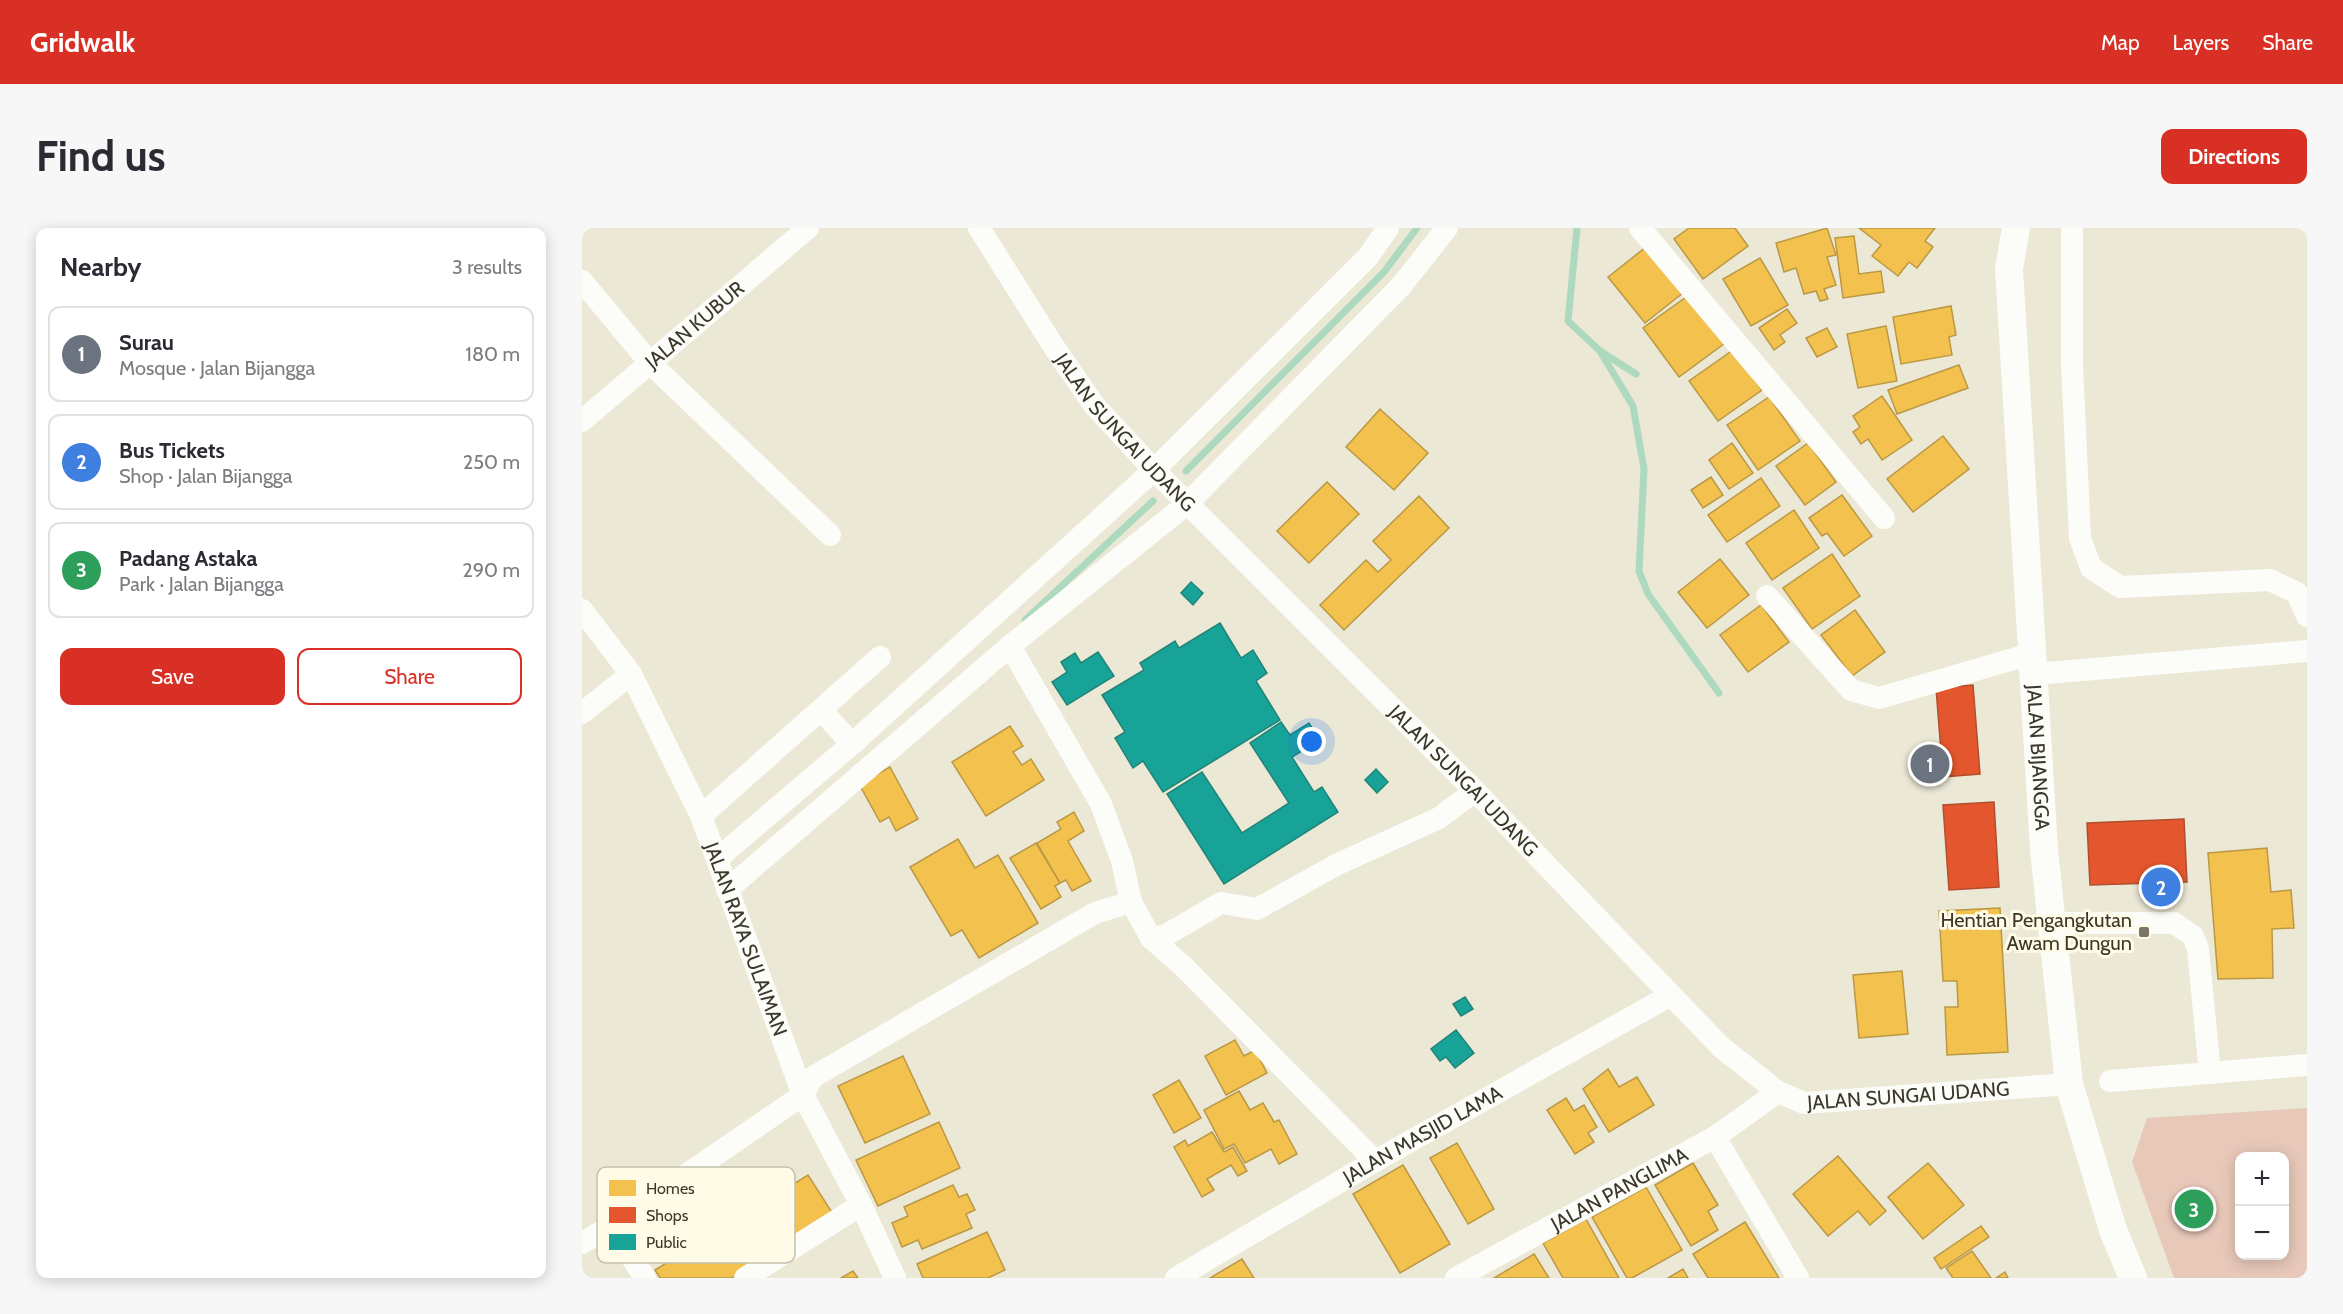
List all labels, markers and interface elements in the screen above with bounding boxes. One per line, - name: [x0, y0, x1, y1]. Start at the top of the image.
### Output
- text: Gridwalk: [30, 25, 135, 59]
- text: Map: [2101, 30, 2140, 55]
- text: Layers: [2173, 30, 2229, 55]
- text: Share: [2262, 30, 2313, 55]
- button: Directions: [2161, 129, 2307, 184]
- text: Find us: [36, 130, 165, 182]
- text: Nearby: [60, 251, 141, 283]
- text: 3 results: [452, 255, 522, 279]
- street label: JALAN KUBUR: [639, 276, 749, 375]
- text: Surau: [119, 329, 174, 356]
- text: 1: [78, 342, 85, 366]
- text: 180 m: [465, 342, 520, 366]
- street label: JALAN SUNGAI UDANG: [1049, 348, 1201, 517]
- text: Mosque · Jalan Bijangga: [119, 356, 315, 380]
- text: Bus Tickets: [119, 437, 225, 464]
- text: 2: [76, 450, 87, 474]
- text: 250 m: [463, 450, 520, 474]
- text: Shop · Jalan Bijangga: [119, 464, 292, 488]
- text: Padang Astaka: [119, 545, 258, 572]
- text: 3: [76, 558, 87, 582]
- text: 290 m: [462, 558, 520, 582]
- text: Park · Jalan Bijangga: [119, 572, 284, 596]
- button: Save: [60, 648, 285, 705]
- button: Share: [297, 648, 522, 705]
- street label: JALAN BIJANGGA: [2022, 683, 2055, 832]
- street label: JALAN SUNGAI UDANG: [1383, 699, 1543, 861]
- your location: [1297, 727, 1326, 756]
- pin: 1: [1910, 742, 1950, 786]
- street label: JALAN RAYA SULAIMAN: [699, 838, 792, 1039]
- pin: 2: [2142, 864, 2180, 910]
- place label: Hentian Pengangkutan Awam Dungun: [1940, 908, 2132, 955]
- marker: Hentian Pengangkutan Awam Dungun: [2137, 925, 2151, 939]
- street label: JALAN SUNGAI UDANG: [1805, 1076, 2010, 1115]
- street label: JALAN MASJID LAMA: [1338, 1080, 1507, 1190]
- street label: JALAN PANGLIMA: [1546, 1142, 1693, 1237]
- map controls: [2235, 1152, 2289, 1260]
- button: +: [2235, 1152, 2289, 1206]
- legend: [597, 1167, 795, 1263]
- text: Homes: [646, 1179, 695, 1198]
- pin: 3: [2174, 1186, 2214, 1232]
- text: Shops: [646, 1206, 689, 1225]
- button: −: [2235, 1206, 2289, 1260]
- text: Public: [646, 1233, 687, 1252]

